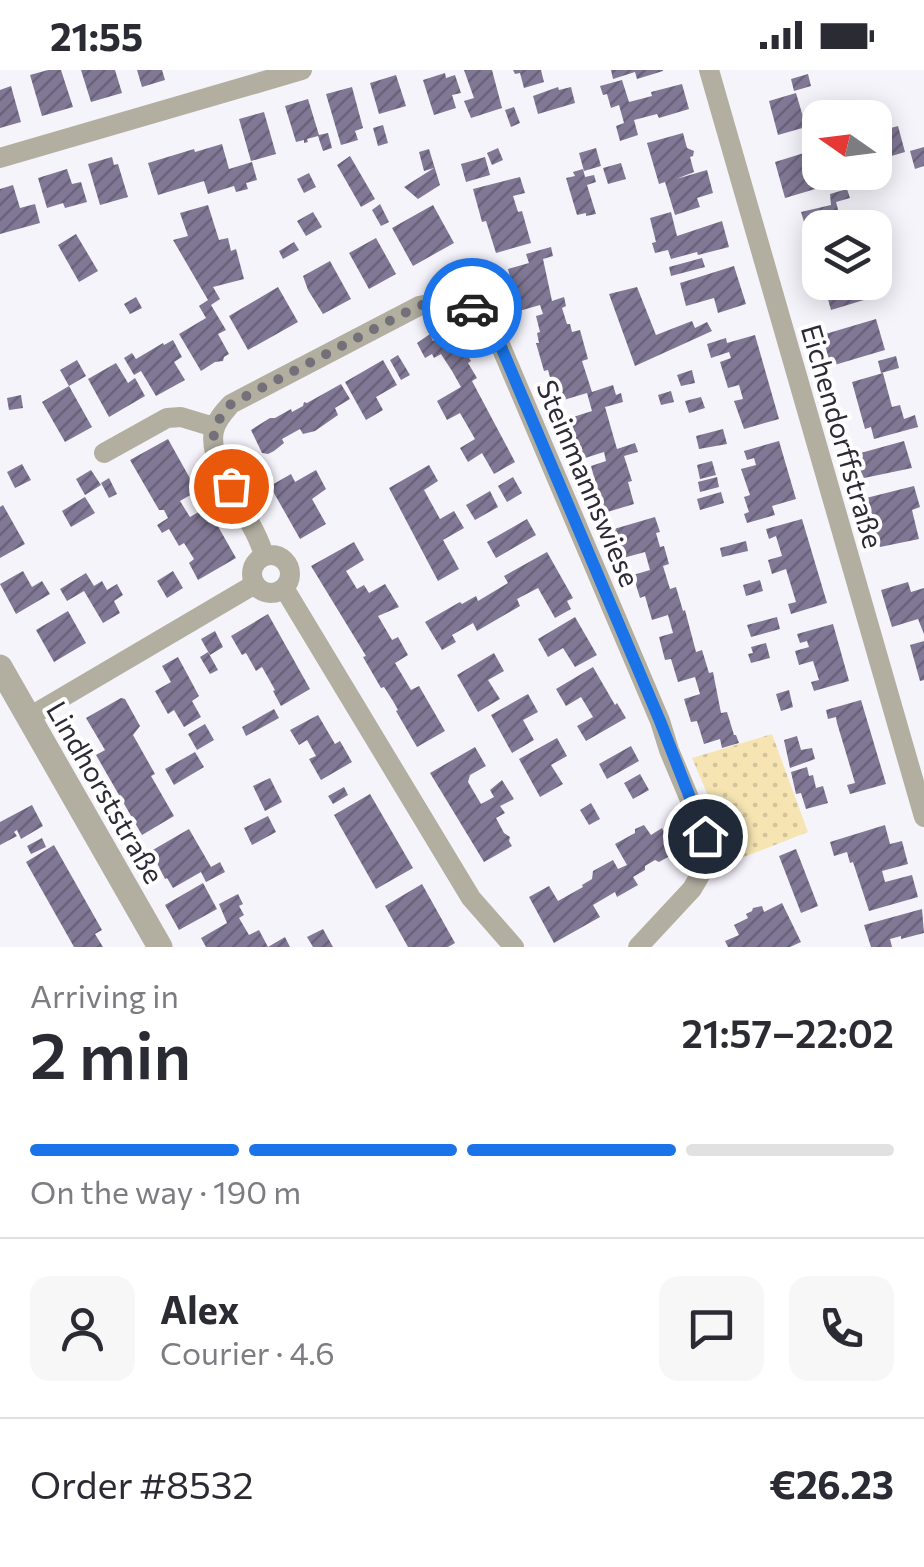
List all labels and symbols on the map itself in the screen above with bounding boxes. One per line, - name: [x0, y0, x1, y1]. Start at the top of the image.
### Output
- north arrow: [802, 100, 892, 190]
- courier: [422, 258, 522, 358]
- street label: Eichendorffstraße: [795, 320, 891, 552]
- street label: Steinmannswiese: [530, 375, 648, 591]
- pin: [189, 444, 274, 529]
- street label: Lindhorststraße: [40, 695, 172, 889]
- pin: [663, 794, 748, 879]

